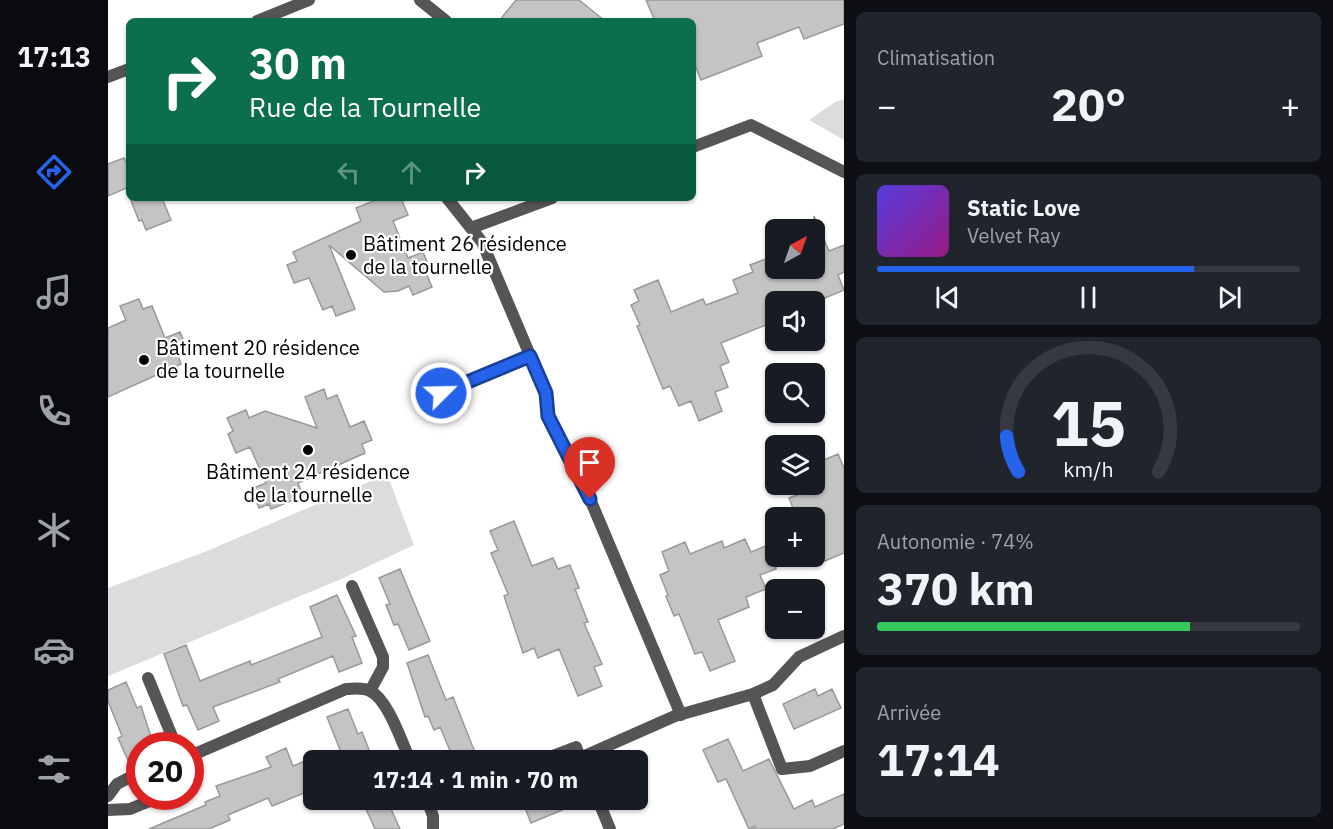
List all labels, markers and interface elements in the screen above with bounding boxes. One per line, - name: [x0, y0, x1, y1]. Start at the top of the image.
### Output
- text: 30 m: [249, 36, 347, 91]
- text: 17:13: [17, 39, 91, 74]
- icon: right: [150, 42, 228, 120]
- text: Climatisation: [877, 44, 995, 71]
- text: 20°: [1051, 75, 1126, 133]
- text: −: [877, 84, 897, 127]
- text: +: [1280, 84, 1300, 127]
- text: Rue de la Tournelle: [249, 89, 481, 124]
- icon: directions: [33, 151, 75, 193]
- icon: left: [332, 156, 365, 189]
- icon: ahead: [395, 156, 428, 189]
- icon: right: [458, 156, 491, 189]
- text: Static Love: [967, 193, 1080, 222]
- north arrow: [765, 219, 825, 279]
- map controls: [765, 219, 825, 639]
- text: Velvet Ray: [967, 222, 1060, 249]
- place label: Bâtiment 26 résidence de la tournelle: [363, 230, 567, 280]
- marker: Bâtiment 26 résidence de la tournelle: [344, 248, 358, 262]
- icon: music: [33, 271, 75, 313]
- icon: previous: [931, 281, 964, 314]
- icon: pause: [1072, 281, 1105, 314]
- icon: next: [1213, 281, 1246, 314]
- button: sound: [765, 291, 825, 351]
- place label: Bâtiment 20 résidence de la tournelle: [156, 334, 360, 384]
- marker: Bâtiment 20 résidence de la tournelle: [137, 353, 151, 367]
- position arrow: [409, 361, 473, 425]
- button: search: [765, 363, 825, 423]
- text: 15: [1051, 382, 1126, 463]
- icon: phone: [33, 390, 75, 432]
- button: layers: [765, 435, 825, 495]
- pin: [564, 437, 615, 499]
- marker: Bâtiment 24 résidence de la tournelle: [301, 443, 315, 457]
- icon: arrive: [573, 446, 606, 479]
- text: km/h: [1063, 455, 1114, 483]
- place label: Bâtiment 24 résidence de la tournelle: [206, 458, 410, 508]
- button: +: [765, 507, 825, 567]
- icon: climate: [33, 509, 75, 551]
- text: Autonomie · 74%: [877, 528, 1034, 555]
- text: 370 km: [877, 559, 1035, 617]
- button: −: [765, 579, 825, 639]
- icon: car: [33, 629, 75, 671]
- text: Arrivée: [877, 699, 941, 726]
- text: 17:14: [877, 730, 1000, 788]
- speed limit sign: 20: [126, 732, 204, 810]
- icon: filters: [33, 748, 75, 790]
- text: 17:14 · 1 min · 70 m: [373, 765, 578, 794]

